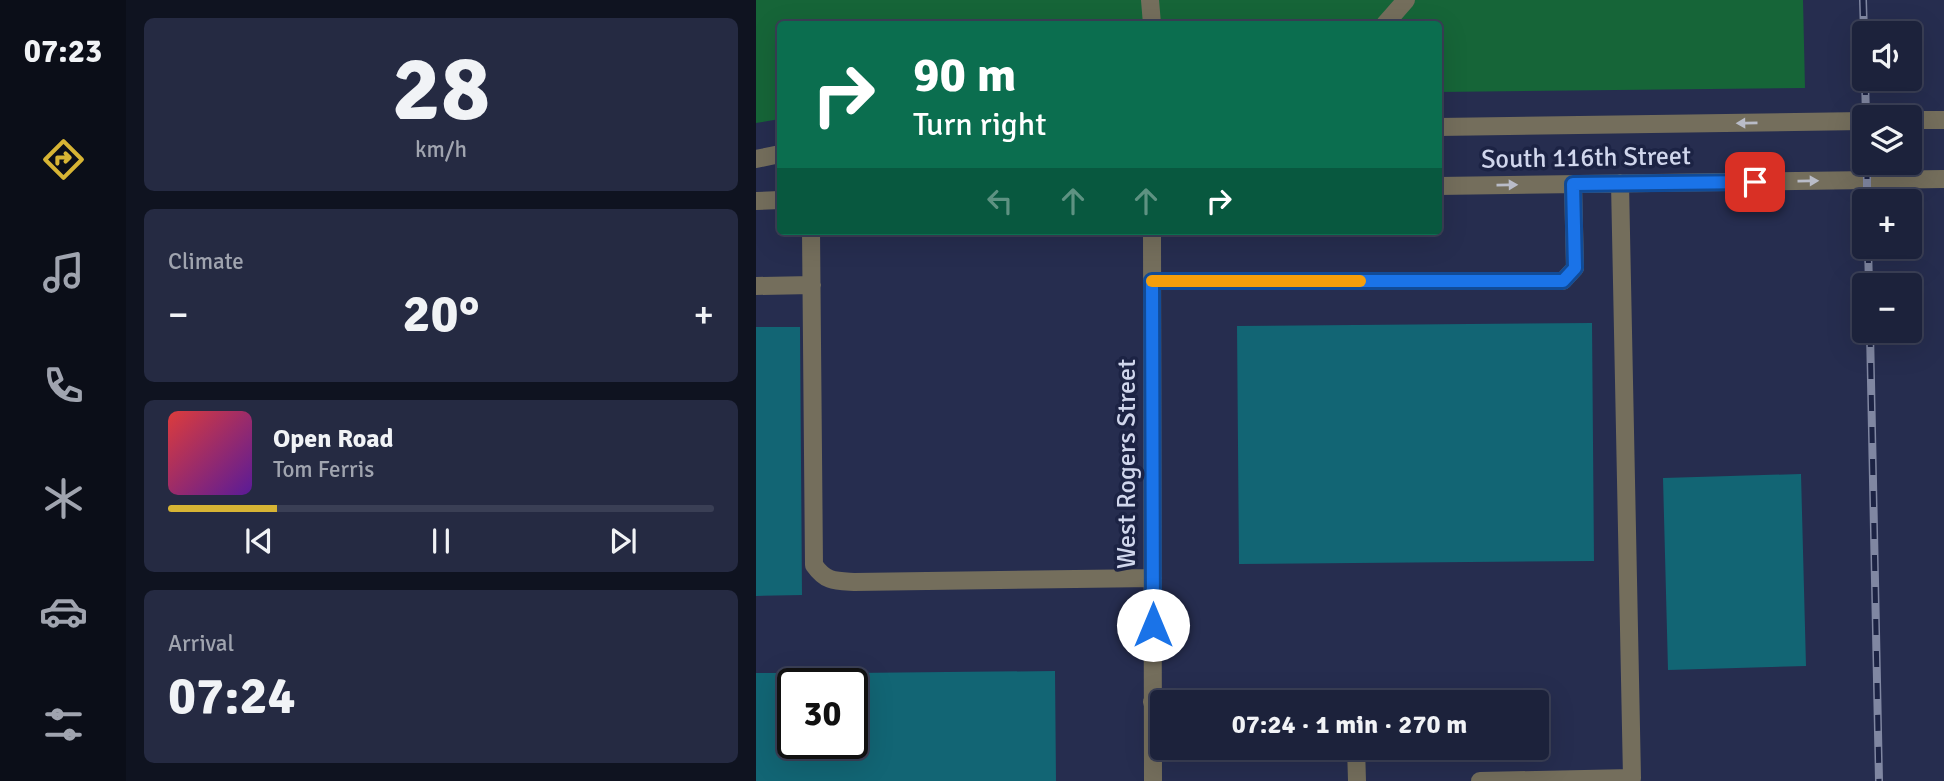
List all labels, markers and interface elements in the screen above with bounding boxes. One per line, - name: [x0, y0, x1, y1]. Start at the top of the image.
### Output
- map controls: [1852, 21, 1922, 343]
- button: sound: [1852, 21, 1922, 91]
- text: 07:23: [24, 32, 102, 71]
- text: 28: [392, 33, 490, 146]
- text: 90 m: [913, 45, 1016, 105]
- icon: right: [798, 49, 889, 140]
- text: Turn right: [913, 105, 1046, 144]
- button: layers: [1852, 105, 1922, 175]
- one-way arrow: [1735, 117, 1757, 129]
- icon: directions: [39, 135, 88, 184]
- text: km/h: [415, 135, 467, 164]
- street label: South 116th Street: [1481, 140, 1691, 176]
- pin: [1725, 152, 1785, 212]
- icon: arrive: [1736, 163, 1774, 201]
- one-way arrow: [1797, 175, 1819, 187]
- one-way arrow: [1496, 179, 1518, 191]
- icon: left: [981, 182, 1019, 220]
- icon: ahead: [1054, 182, 1092, 220]
- icon: ahead: [1127, 182, 1165, 220]
- icon: right: [1200, 182, 1238, 220]
- button: +: [1852, 189, 1922, 259]
- text: Climate: [168, 247, 244, 276]
- icon: music: [39, 248, 88, 297]
- button: −: [1852, 273, 1922, 343]
- text: 20°: [403, 282, 479, 346]
- text: −: [168, 291, 189, 338]
- text: +: [693, 291, 714, 338]
- street label: West Rogers Street: [1111, 359, 1143, 569]
- icon: phone: [39, 361, 88, 410]
- text: Open Road: [273, 423, 394, 455]
- text: Tom Ferris: [273, 455, 374, 484]
- icon: climate: [39, 474, 88, 523]
- icon: previous: [240, 522, 278, 560]
- icon: pause: [422, 522, 460, 560]
- icon: next: [604, 522, 642, 560]
- icon: car: [39, 587, 88, 636]
- position arrow: [1116, 588, 1190, 662]
- text: Arrival: [168, 629, 234, 658]
- text: 07:24: [168, 664, 296, 728]
- speed limit sign: 30: [777, 668, 868, 759]
- icon: filters: [39, 700, 88, 749]
- text: 07:24 · 1 min · 270 m: [1232, 709, 1467, 741]

